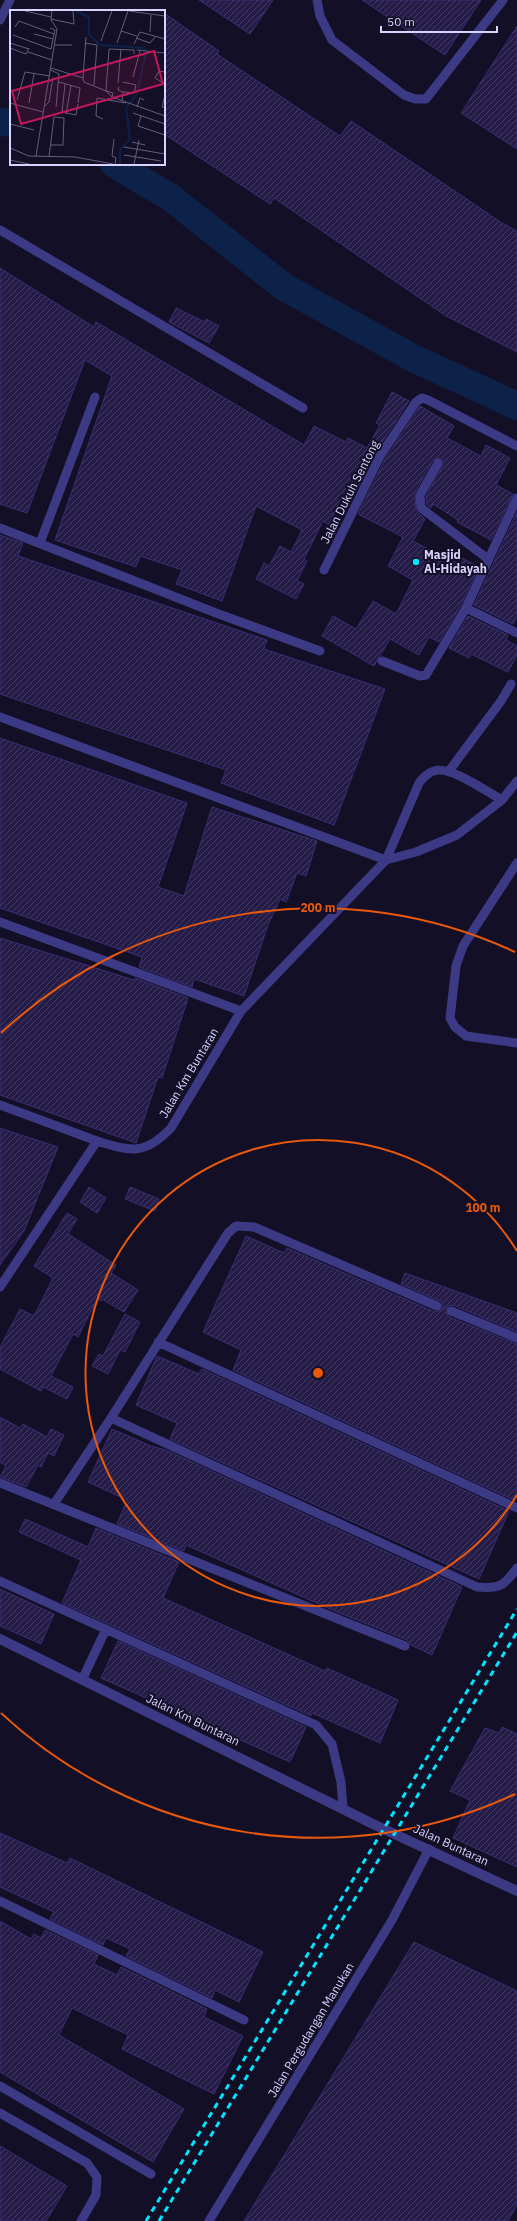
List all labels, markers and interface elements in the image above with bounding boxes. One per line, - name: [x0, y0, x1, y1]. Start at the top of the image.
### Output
- scale bar: [381, 8, 497, 34]
- inset map: [10, 10, 165, 165]
- text: 50 m: [387, 14, 415, 29]
- street label: Jalan Dukuh Sentong: [317, 437, 382, 546]
- place label: Masjid Al-Hidayah: [424, 547, 487, 576]
- marker: Masjid Al-Hidayah: [411, 557, 421, 567]
- text: 200 m: [300, 900, 336, 915]
- street label: Jalan Km Buntaran: [156, 1025, 221, 1120]
- text: 100 m: [465, 1200, 501, 1215]
- centre of rings: [311, 1366, 325, 1380]
- street label: Jalan Km Buntaran: [144, 1690, 242, 1749]
- street label: Jalan Buntaran: [411, 1821, 491, 1869]
- street label: Jalan Pergudangan Manukan: [264, 1960, 357, 2100]

